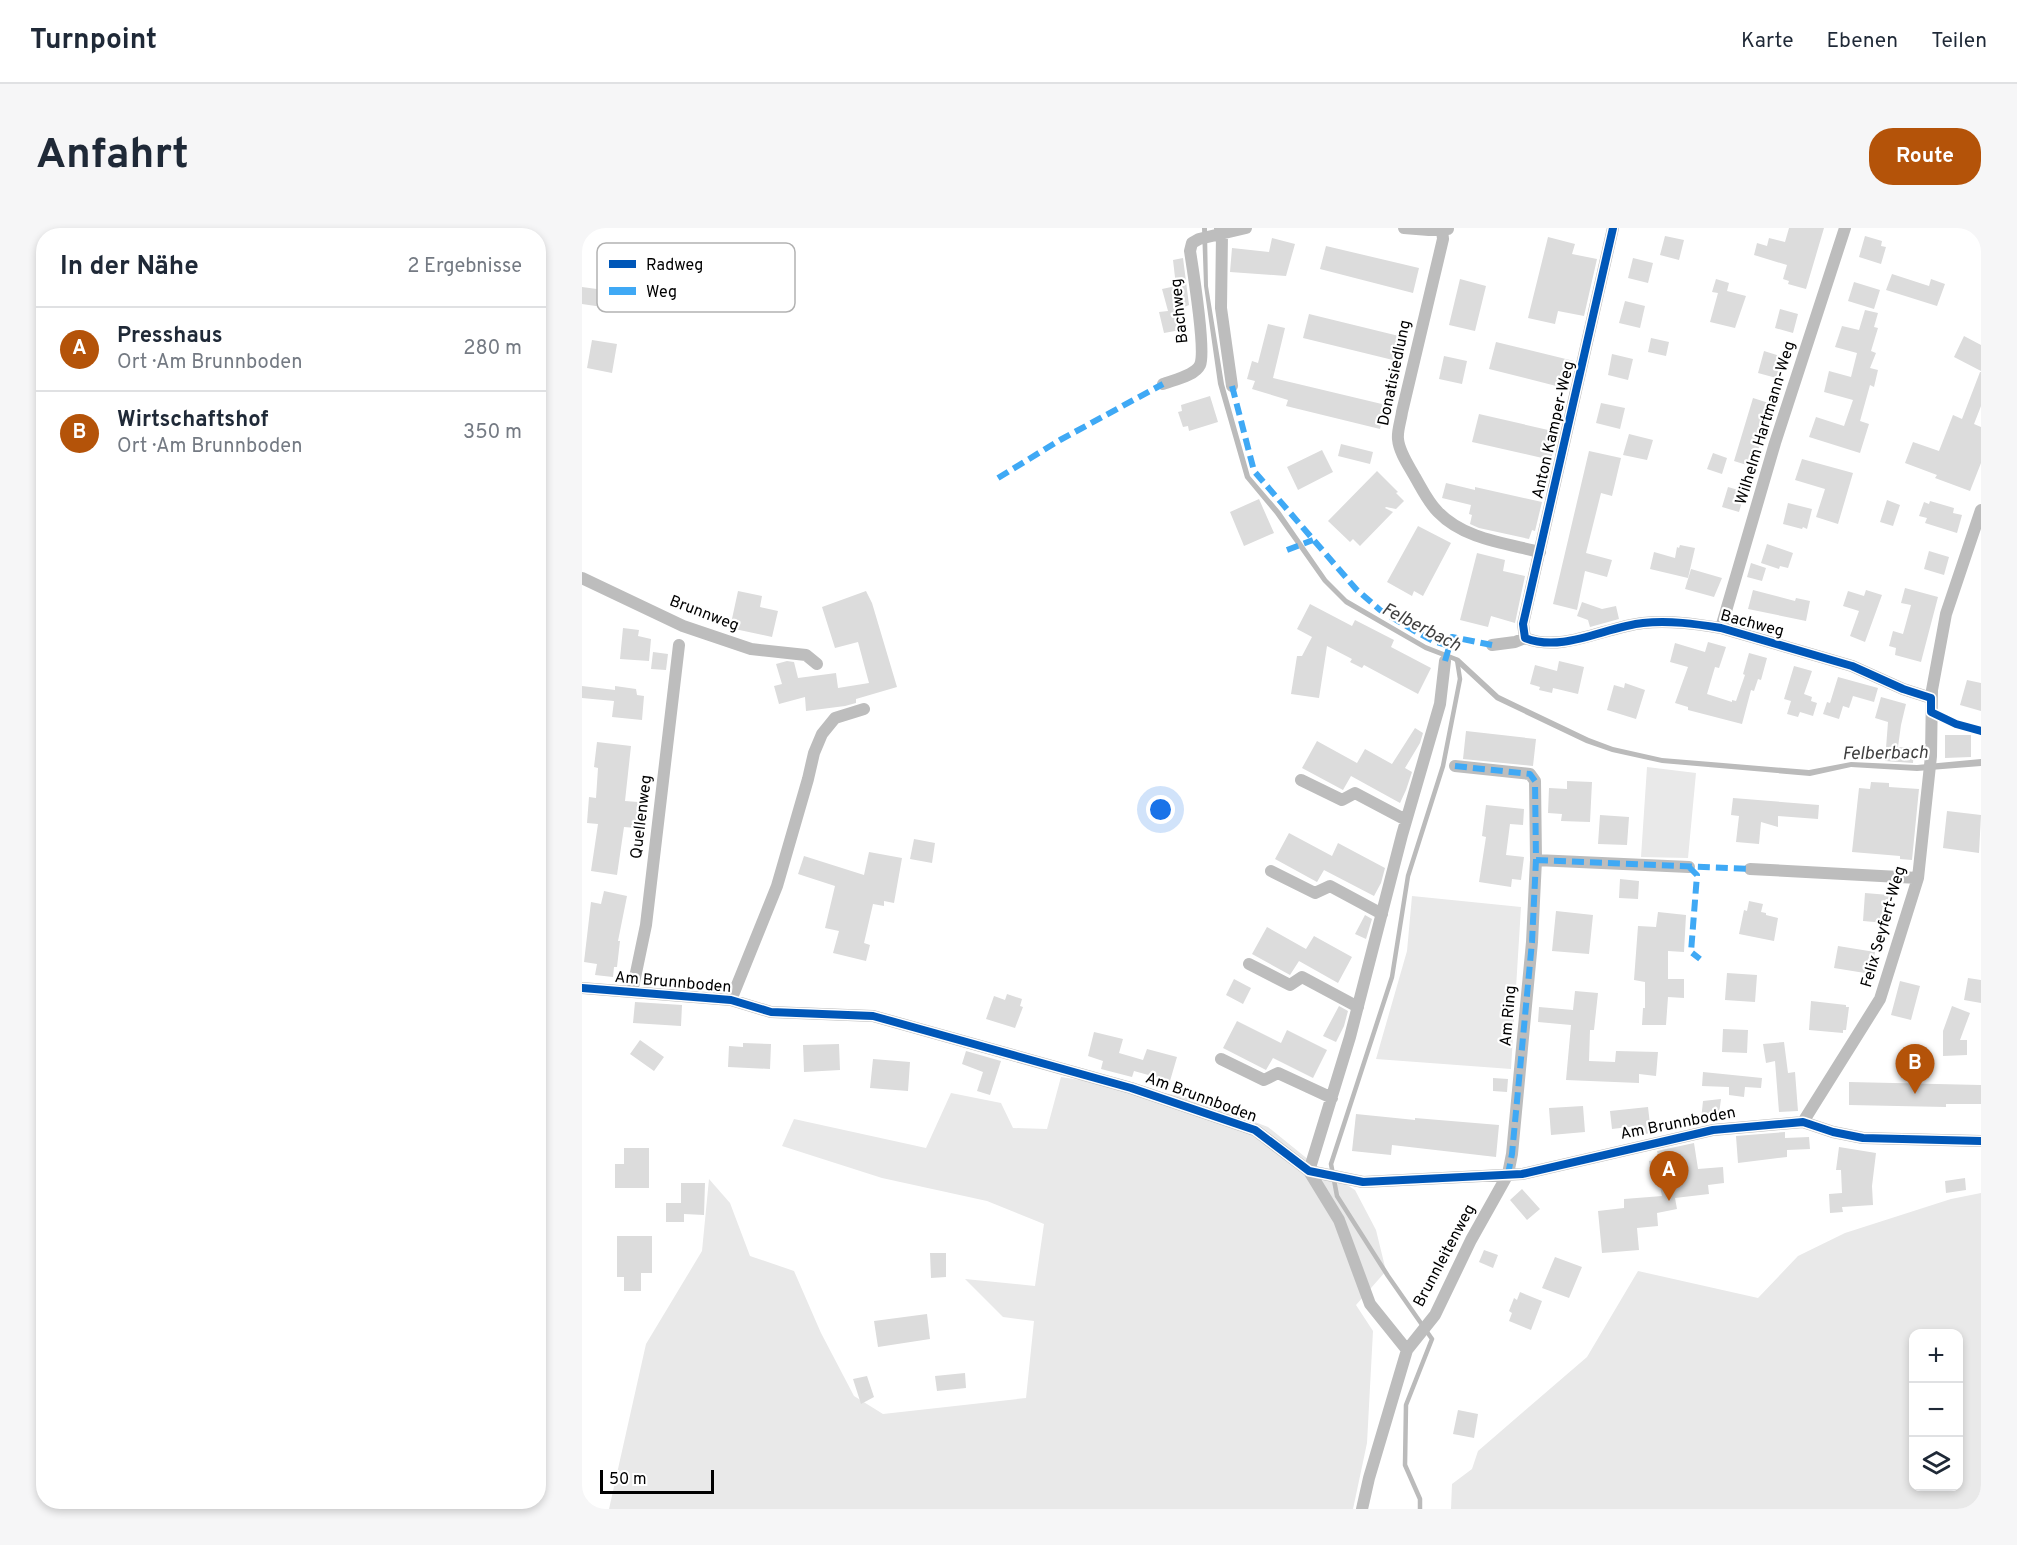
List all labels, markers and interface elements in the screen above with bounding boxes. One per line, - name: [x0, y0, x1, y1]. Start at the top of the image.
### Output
- text: Turnpoint: [30, 23, 157, 59]
- text: Karte: [1741, 28, 1793, 55]
- text: Ebenen: [1826, 28, 1898, 55]
- text: Teilen: [1931, 28, 1987, 55]
- button: Route: [1869, 128, 1981, 185]
- text: Anfahrt: [36, 130, 189, 183]
- legend: [597, 243, 795, 312]
- text: In der Nähe: [60, 251, 199, 284]
- text: 2 Ergebnisse: [407, 254, 522, 280]
- text: Radweg: [646, 256, 703, 276]
- street label: Bachweg: [1167, 277, 1193, 345]
- text: Weg: [646, 283, 677, 303]
- street label: Donatisiedlung: [1374, 318, 1416, 428]
- text: Presshaus: [117, 323, 223, 350]
- text: A: [72, 336, 87, 362]
- text: 280 m: [463, 336, 522, 362]
- street label: Wilhelm Hartmann-Weg: [1732, 339, 1800, 507]
- text: Ort · Am Brunnboden: [117, 350, 303, 376]
- street label: Anton Kamper-Weg: [1528, 359, 1580, 501]
- text: Wirtschaftshof: [117, 407, 269, 434]
- text: B: [73, 420, 86, 446]
- text: 350 m: [463, 420, 522, 446]
- text: Ort · Am Brunnboden: [117, 434, 303, 460]
- street label: Brunnweg: [666, 592, 742, 636]
- water label: Felberbach: [1378, 598, 1465, 658]
- street label: Bachweg: [1718, 606, 1786, 642]
- water label: Felberbach: [1842, 742, 1928, 766]
- street label: Quellenweg: [627, 774, 657, 860]
- your location: [1146, 795, 1175, 824]
- street label: Felix Seyfert-Weg: [1857, 864, 1911, 990]
- street label: Am Brunnboden: [614, 968, 732, 998]
- street label: Am Ring: [1496, 985, 1522, 1047]
- pin: B: [1896, 1044, 1934, 1094]
- street label: Am Brunnboden: [1142, 1069, 1260, 1127]
- street label: Am Brunnboden: [1619, 1103, 1737, 1145]
- pin: A: [1650, 1152, 1688, 1201]
- street label: Brunnleitenweg: [1410, 1201, 1480, 1311]
- map controls: [1909, 1329, 1963, 1491]
- button: +: [1909, 1329, 1963, 1383]
- button: −: [1909, 1383, 1963, 1437]
- button: layers: [1909, 1437, 1963, 1491]
- scale bar: [600, 1467, 714, 1494]
- text: 50 m: [609, 1470, 647, 1490]

